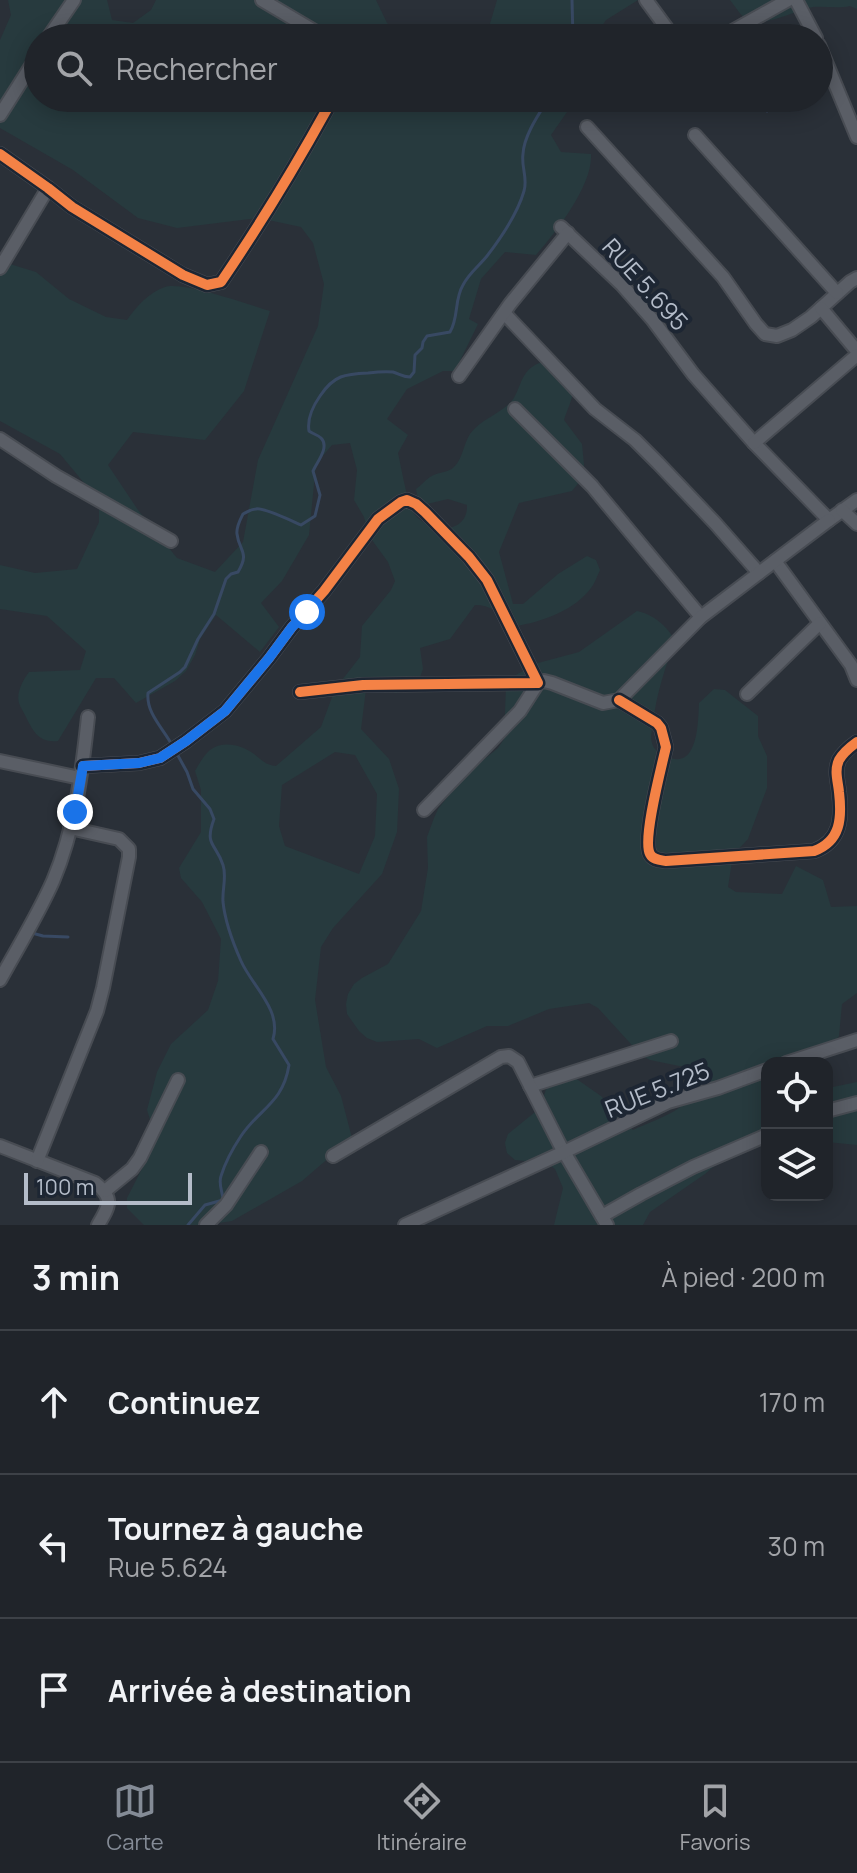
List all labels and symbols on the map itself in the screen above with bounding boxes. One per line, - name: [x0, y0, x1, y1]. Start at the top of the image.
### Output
- street label: RUE 5.695: [596, 231, 696, 337]
- route start: [289, 594, 325, 630]
- route end: [57, 794, 93, 830]
- street label: RUE 5.725: [600, 1053, 714, 1125]
- scale bar: [24, 1169, 192, 1205]

